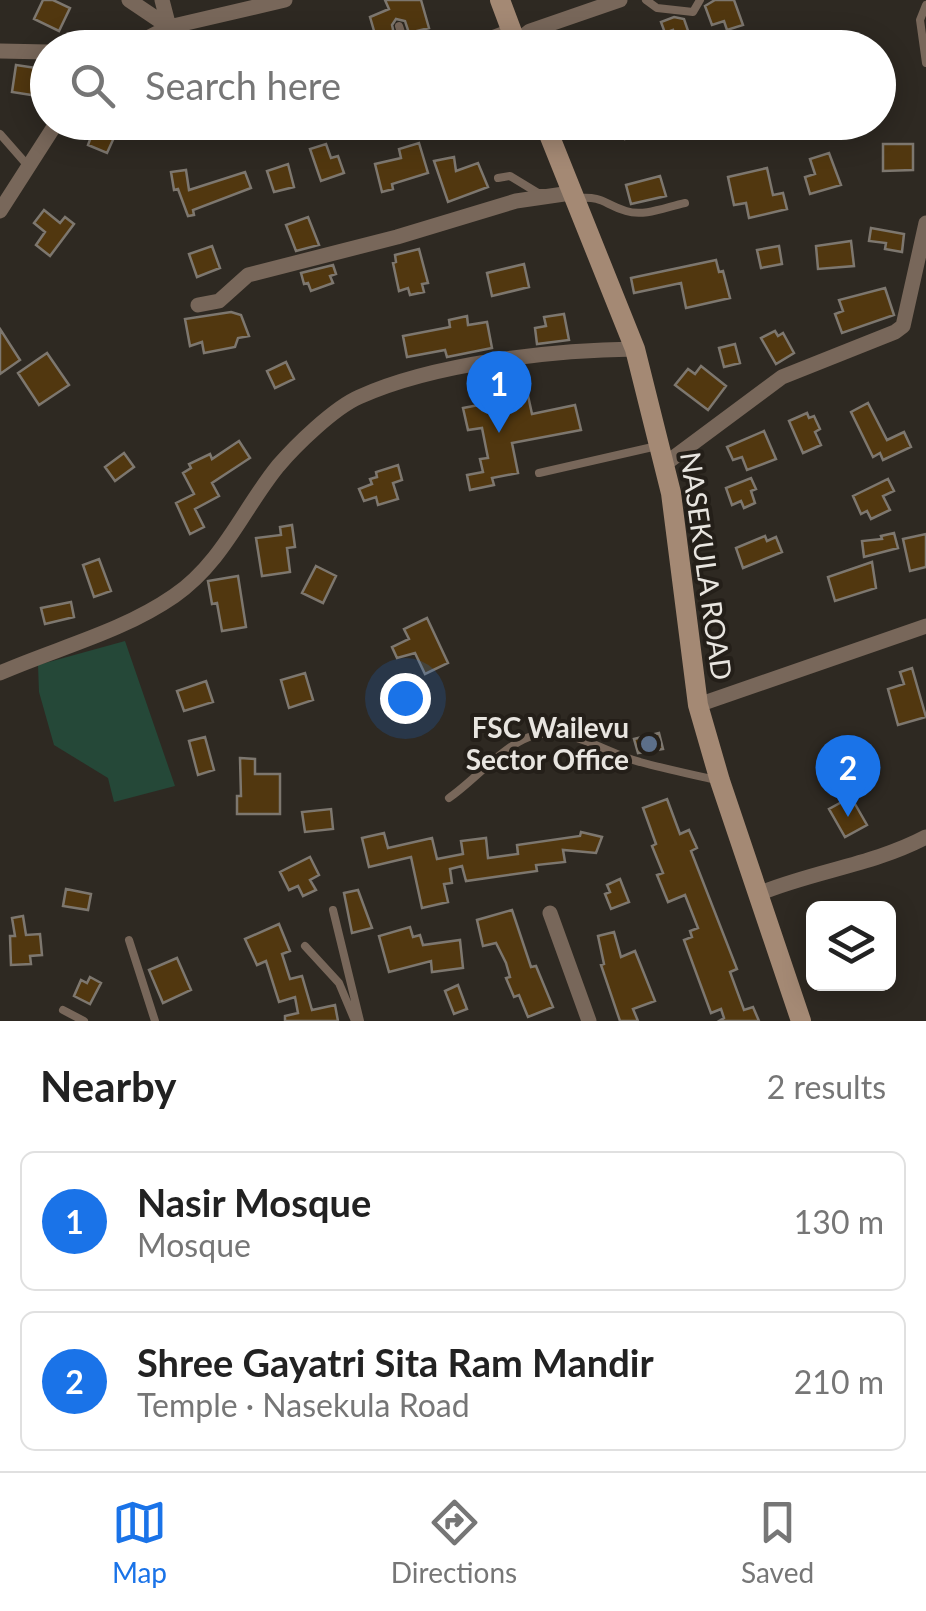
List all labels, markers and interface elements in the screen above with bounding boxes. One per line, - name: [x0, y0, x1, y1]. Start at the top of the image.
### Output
- search box: [30, 30, 896, 140]
- icon: search: [65, 58, 120, 113]
- text: Search here: [145, 62, 341, 108]
- pin: 1: [466, 350, 532, 433]
- street label: NASEKULA ROAD: [674, 450, 740, 682]
- your location: [380, 673, 431, 724]
- place label: FSC Wailevu Sector Office: [466, 710, 629, 776]
- marker: FSC Wailevu Sector Office: [638, 733, 660, 755]
- pin: 2: [816, 734, 880, 817]
- map controls: [806, 901, 896, 991]
- button: layers: [806, 901, 896, 991]
- text: Nearby: [40, 1061, 177, 1111]
- text: 2 results: [767, 1067, 886, 1106]
- text: Nasir Mosque: [137, 1179, 371, 1225]
- text: 1: [65, 1202, 84, 1241]
- text: 130 m: [794, 1202, 884, 1241]
- text: Mosque: [137, 1225, 251, 1264]
- text: Shree Gayatri Sita Ram Mandir: [137, 1339, 654, 1385]
- text: 2: [65, 1362, 84, 1401]
- text: 210 m: [794, 1362, 884, 1401]
- text: Temple · Nasekula Road: [137, 1385, 470, 1424]
- tab: Map: [112, 1495, 167, 1589]
- tab: Directions: [391, 1495, 517, 1589]
- tab: Saved: [741, 1495, 814, 1589]

